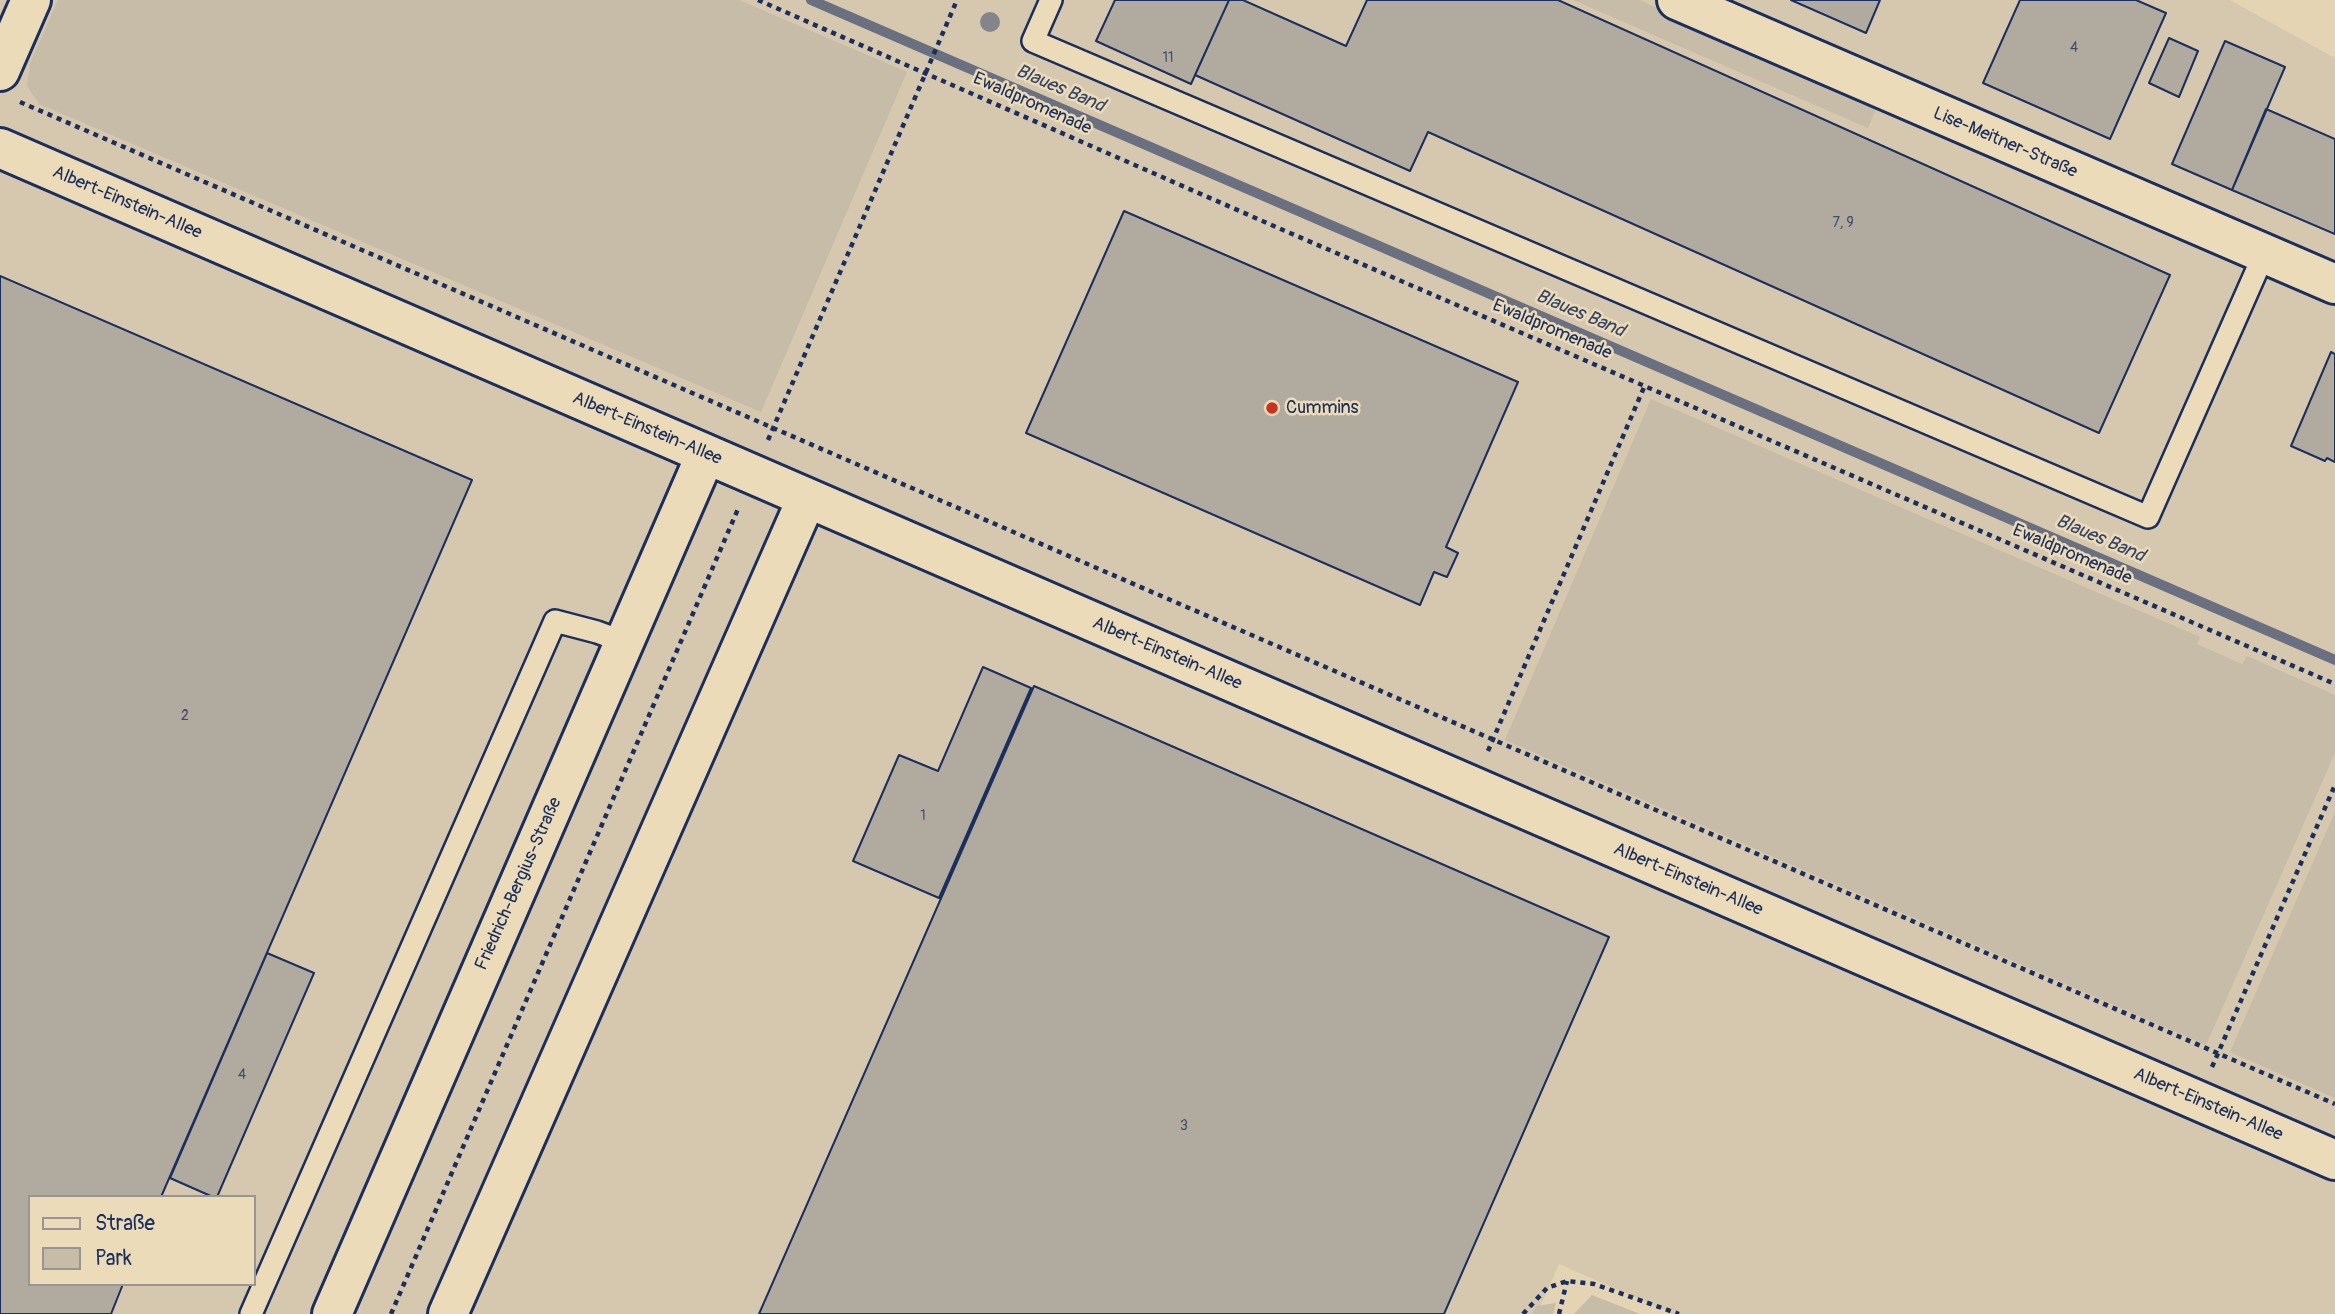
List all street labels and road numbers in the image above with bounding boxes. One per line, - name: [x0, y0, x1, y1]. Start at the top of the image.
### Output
- street label: Ewaldpromenade: [969, 68, 1095, 140]
- street label: Lise-Meitner-Straße: [1930, 103, 2080, 183]
- street label: Albert-Einstein-Allee: [49, 162, 205, 244]
- street label: Ewaldpromenade: [1489, 295, 1615, 365]
- street label: Albert-Einstein-Allee: [569, 388, 725, 470]
- street label: Ewaldpromenade: [2009, 520, 2135, 590]
- street label: Albert-Einstein-Allee: [1089, 613, 1245, 695]
- street label: Friedrich-Bergius-Straße: [471, 794, 567, 974]
- street label: Albert-Einstein-Allee: [1610, 839, 1766, 921]
- street label: Albert-Einstein-Allee: [2130, 1064, 2286, 1146]

